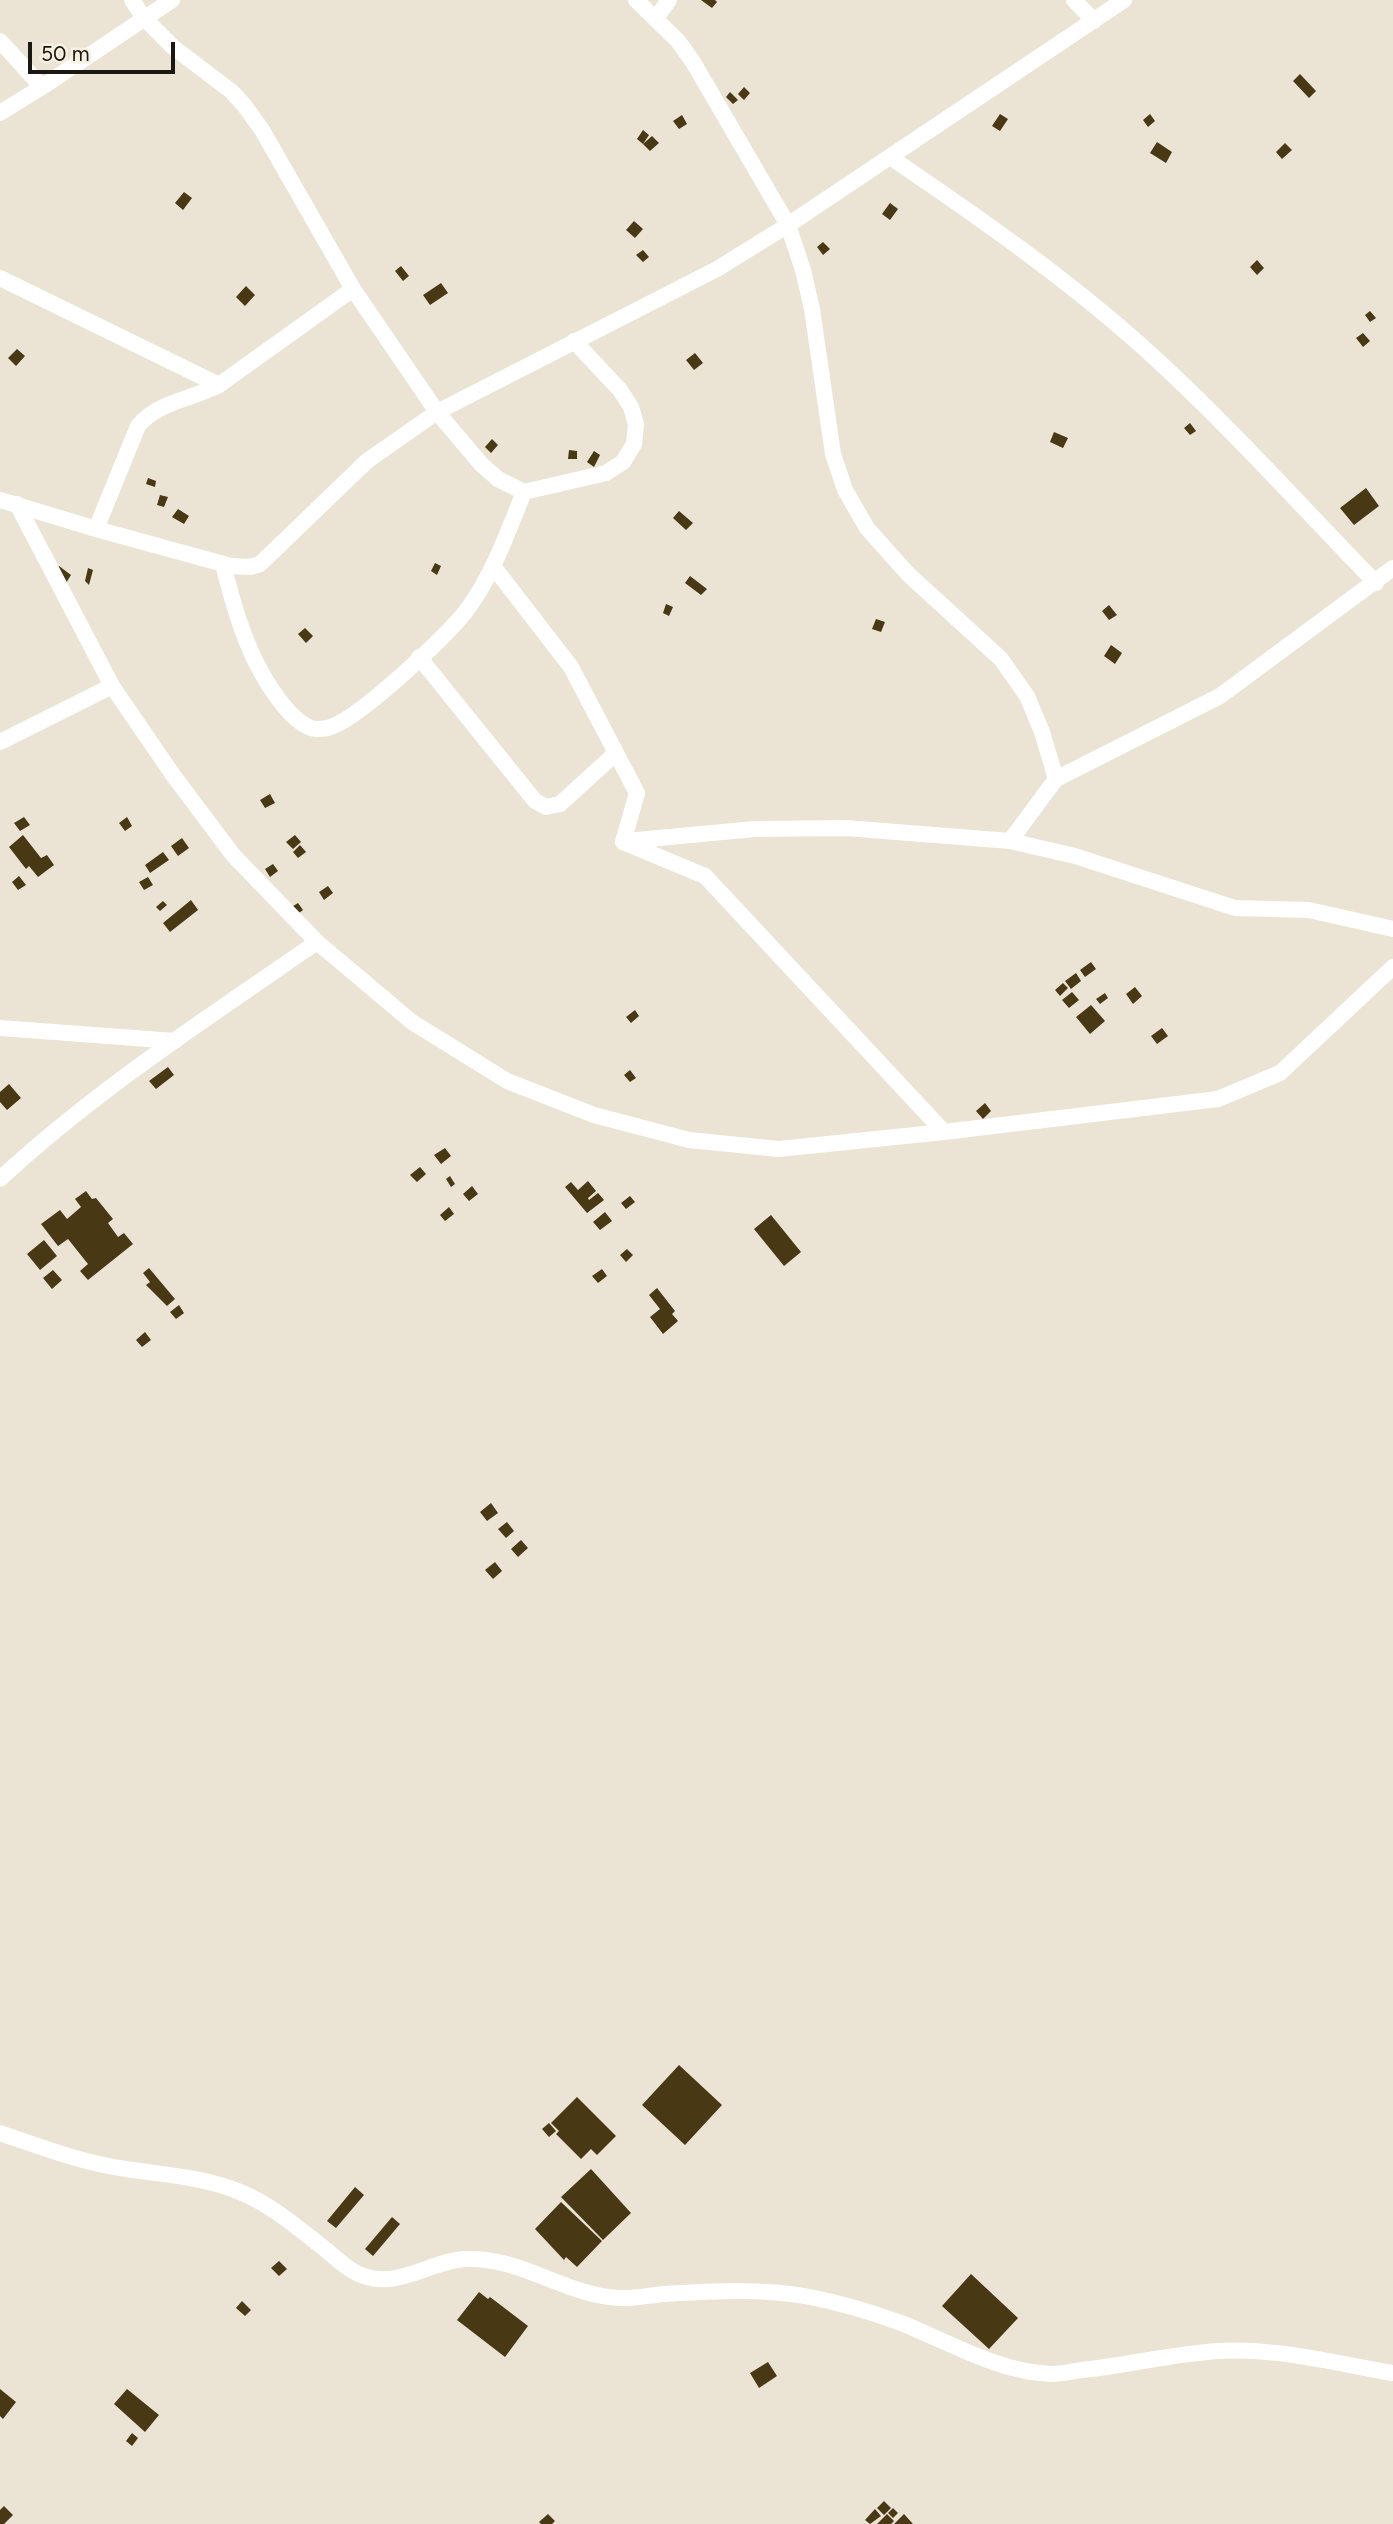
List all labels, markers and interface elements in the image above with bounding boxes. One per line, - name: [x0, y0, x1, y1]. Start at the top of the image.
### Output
- scale bar: [32, 28, 178, 72]
- text: 50 m: [41, 41, 90, 66]

